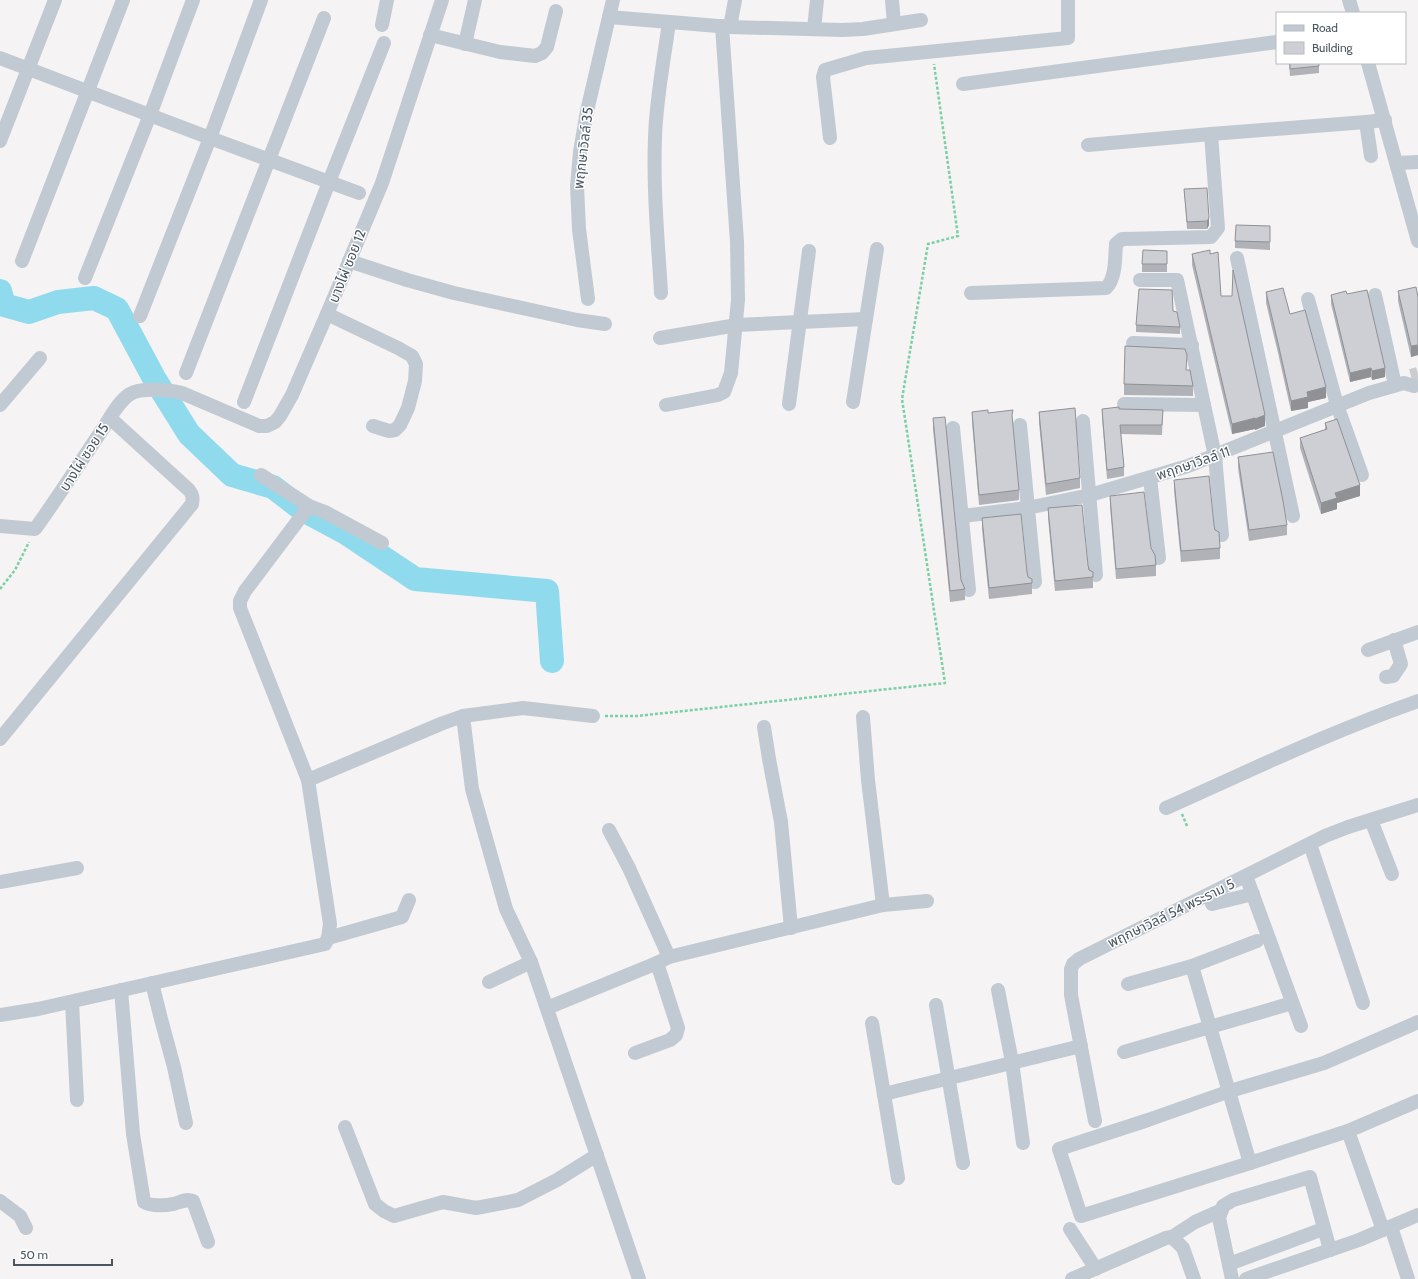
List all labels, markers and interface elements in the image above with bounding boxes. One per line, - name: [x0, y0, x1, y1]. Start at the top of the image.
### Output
- legend: [1276, 12, 1406, 64]
- text: Road: [1312, 20, 1338, 35]
- text: Building: [1312, 40, 1354, 55]
- street label: พฤกษาวิลล์ 35: [569, 106, 597, 190]
- street label: บางไผ่ ซอย 12: [324, 227, 370, 305]
- street label: บางไผ่ ซอย 15: [55, 420, 113, 494]
- street label: พฤกษาวิลล์ 11: [1154, 442, 1232, 484]
- street label: พฤกษาวิลล์ 54 พระราม 5: [1105, 874, 1237, 952]
- scale bar: [14, 1241, 112, 1267]
- text: 50 m: [20, 1247, 48, 1262]

